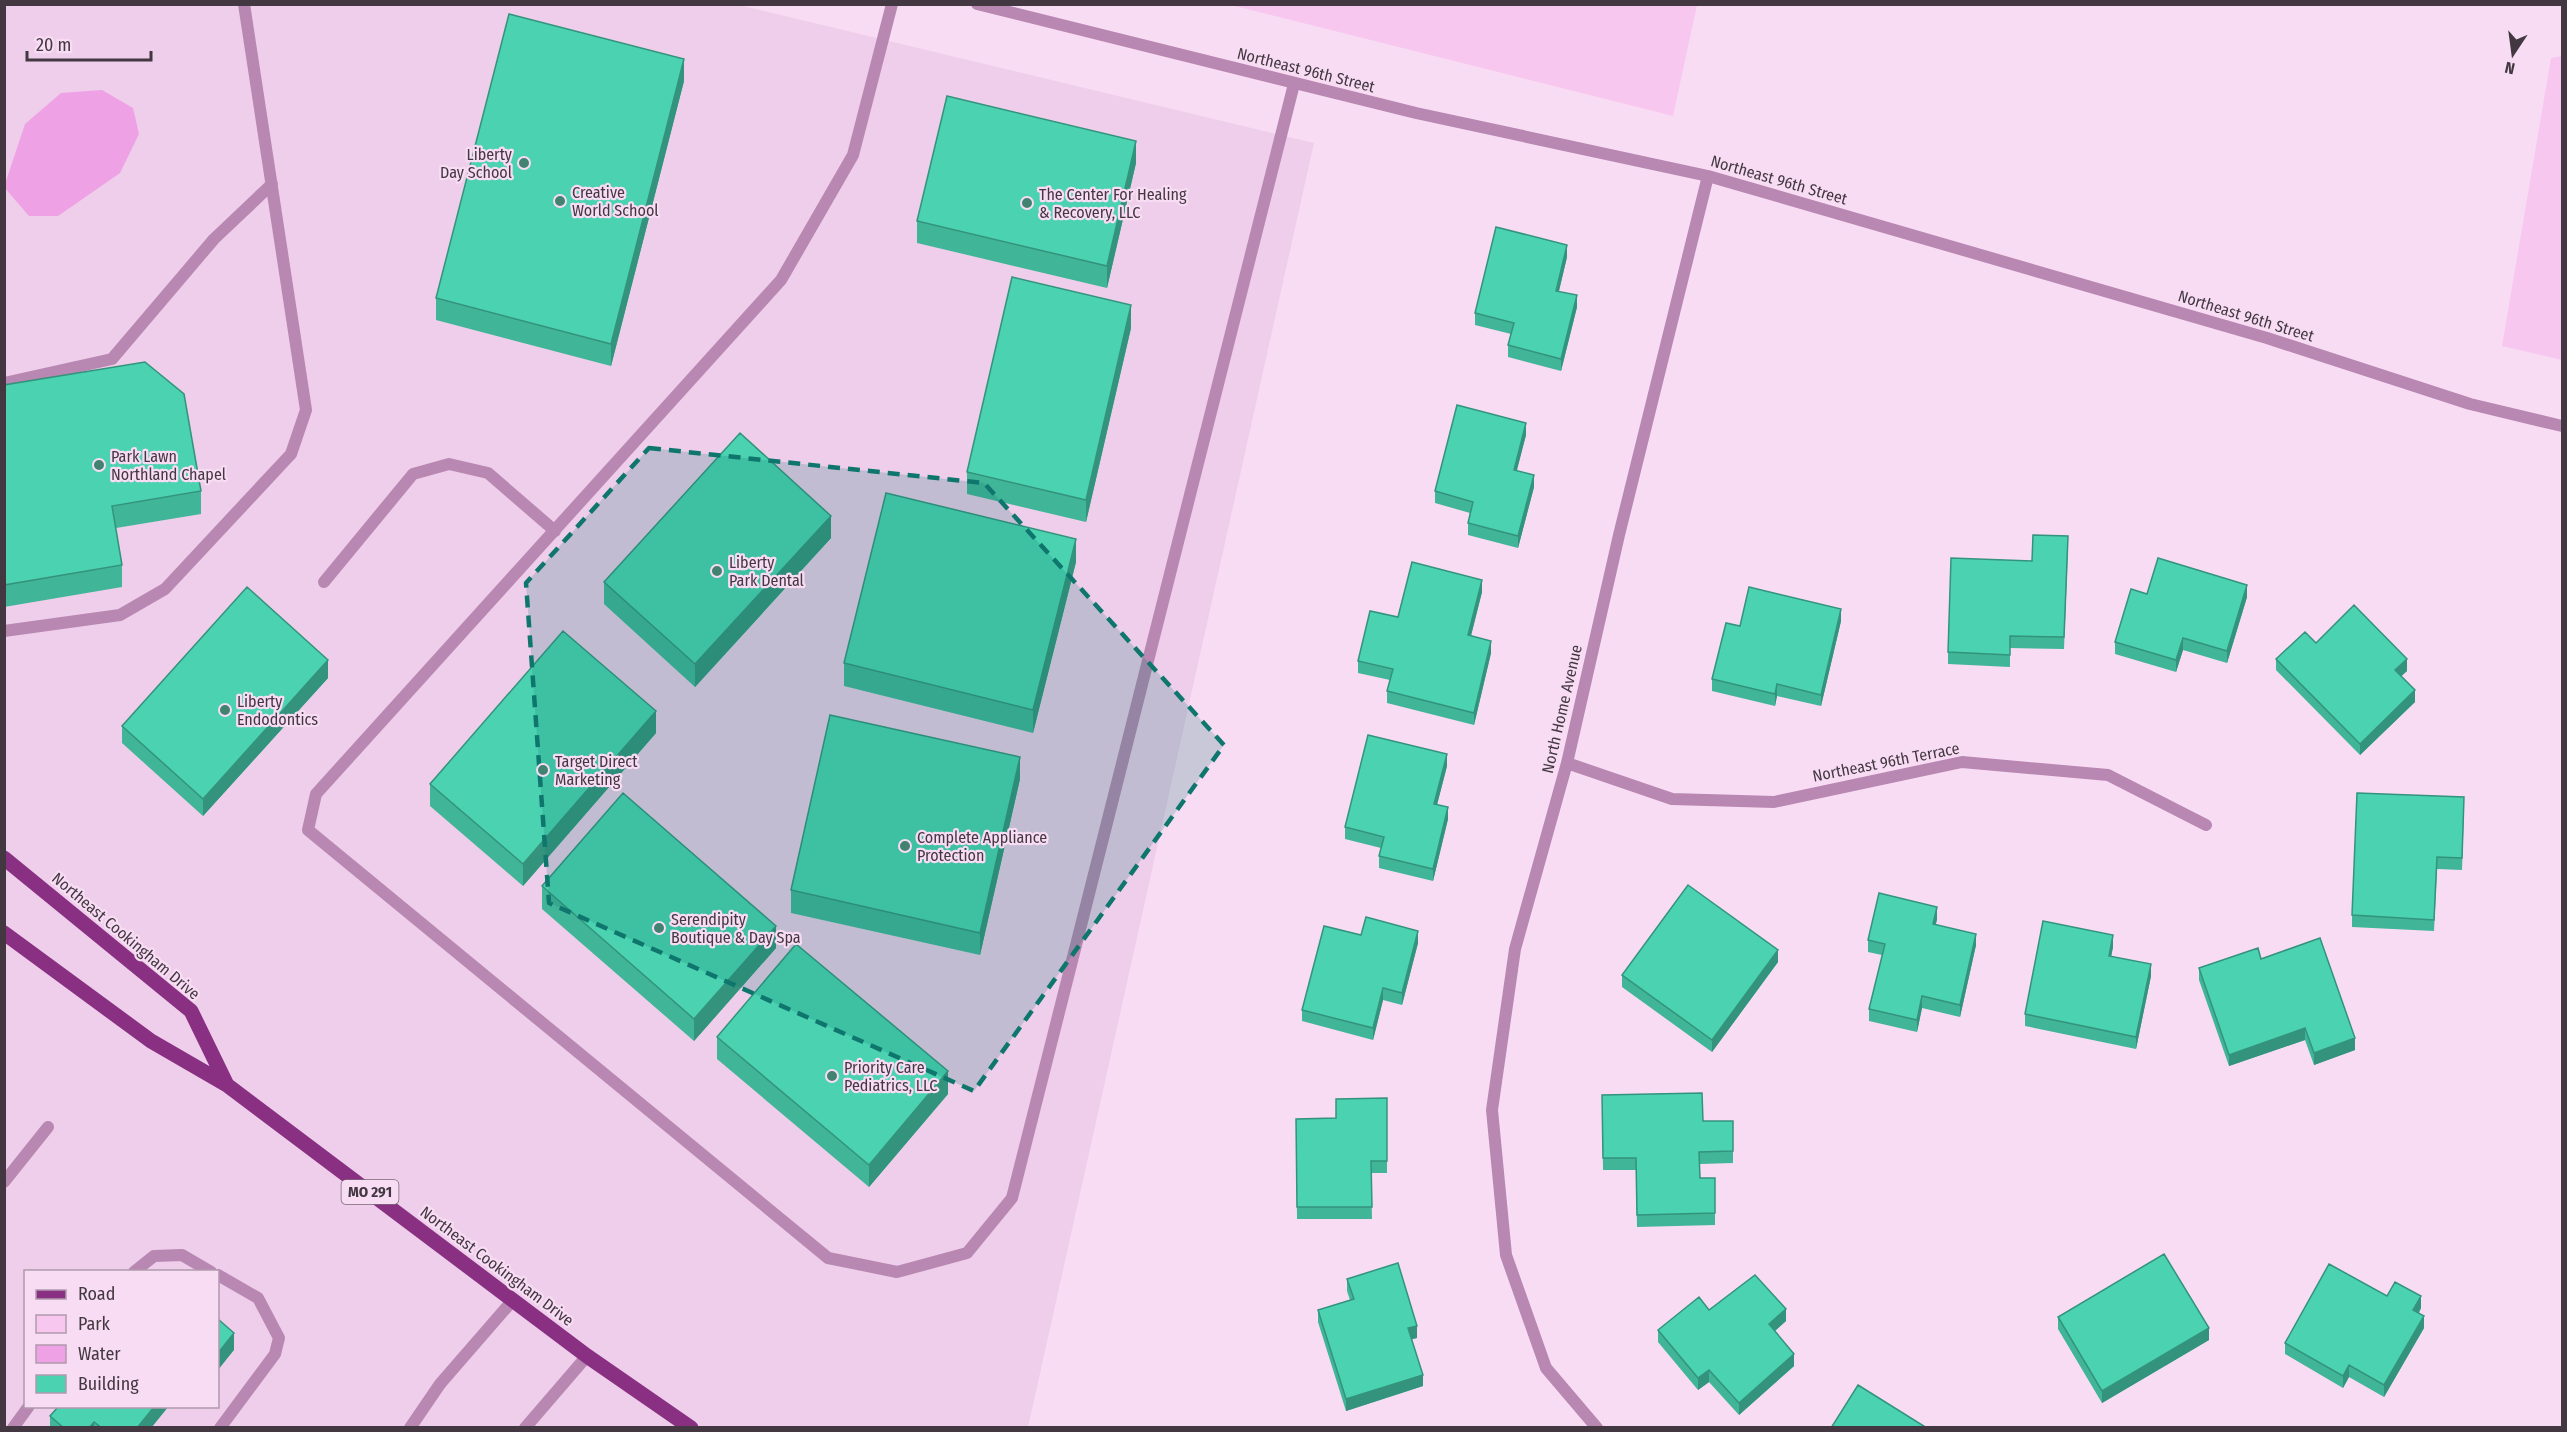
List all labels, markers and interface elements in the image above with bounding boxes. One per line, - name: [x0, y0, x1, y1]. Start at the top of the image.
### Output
- scale bar: [27, 24, 152, 62]
- north arrow: [2483, 24, 2543, 84]
- text: 20 m: [36, 34, 71, 56]
- street label: Northeast 96th Street: [1235, 44, 1378, 96]
- text: N: [2503, 58, 2517, 78]
- place label: Liberty Day School: [440, 145, 513, 182]
- street label: Northeast 96th Street: [1709, 151, 1850, 209]
- marker: Liberty Day School: [517, 156, 531, 170]
- place label: Creative World School: [572, 183, 659, 220]
- place label: The Center For Healing & Recovery, LLC: [1039, 185, 1187, 222]
- marker: Creative World School: [553, 194, 567, 208]
- marker: The Center For Healing & Recovery, LLC: [1020, 196, 1034, 210]
- street label: Northeast 96th Street: [2176, 286, 2317, 346]
- place label: Park Lawn Northland Chapel: [111, 447, 226, 484]
- marker: Park Lawn Northland Chapel: [92, 458, 106, 472]
- place label: Liberty Park Dental: [729, 553, 804, 590]
- marker: Liberty Park Dental: [710, 564, 724, 578]
- street label: North Home Avenue: [1538, 643, 1586, 775]
- place label: Liberty Endodontics: [237, 692, 318, 729]
- marker: Liberty Endodontics: [218, 703, 232, 717]
- street label: Northeast 96th Terrace: [1811, 738, 1961, 786]
- place label: Target Direct Marketing: [555, 752, 638, 789]
- marker: Target Direct Marketing: [536, 763, 550, 777]
- place label: Complete Appliance Protection: [917, 828, 1047, 865]
- marker: Complete Appliance Protection: [898, 839, 912, 853]
- street label: Northeast Cookingham Drive: [48, 869, 204, 1003]
- place label: Serendipity Boutique & Day Spa: [671, 910, 801, 947]
- marker: Serendipity Boutique & Day Spa: [652, 921, 666, 935]
- place label: Priority Care Pediatrics, LLC: [844, 1058, 937, 1095]
- marker: Priority Care Pediatrics, LLC: [825, 1069, 839, 1083]
- road number: MO 291: [342, 1180, 398, 1204]
- street label: Northeast Cookingham Drive: [417, 1202, 577, 1330]
- legend: [24, 1270, 219, 1408]
- text: Road: [78, 1283, 115, 1305]
- text: Park: [78, 1313, 111, 1335]
- text: Water: [78, 1343, 121, 1365]
- text: Building: [78, 1373, 139, 1395]

